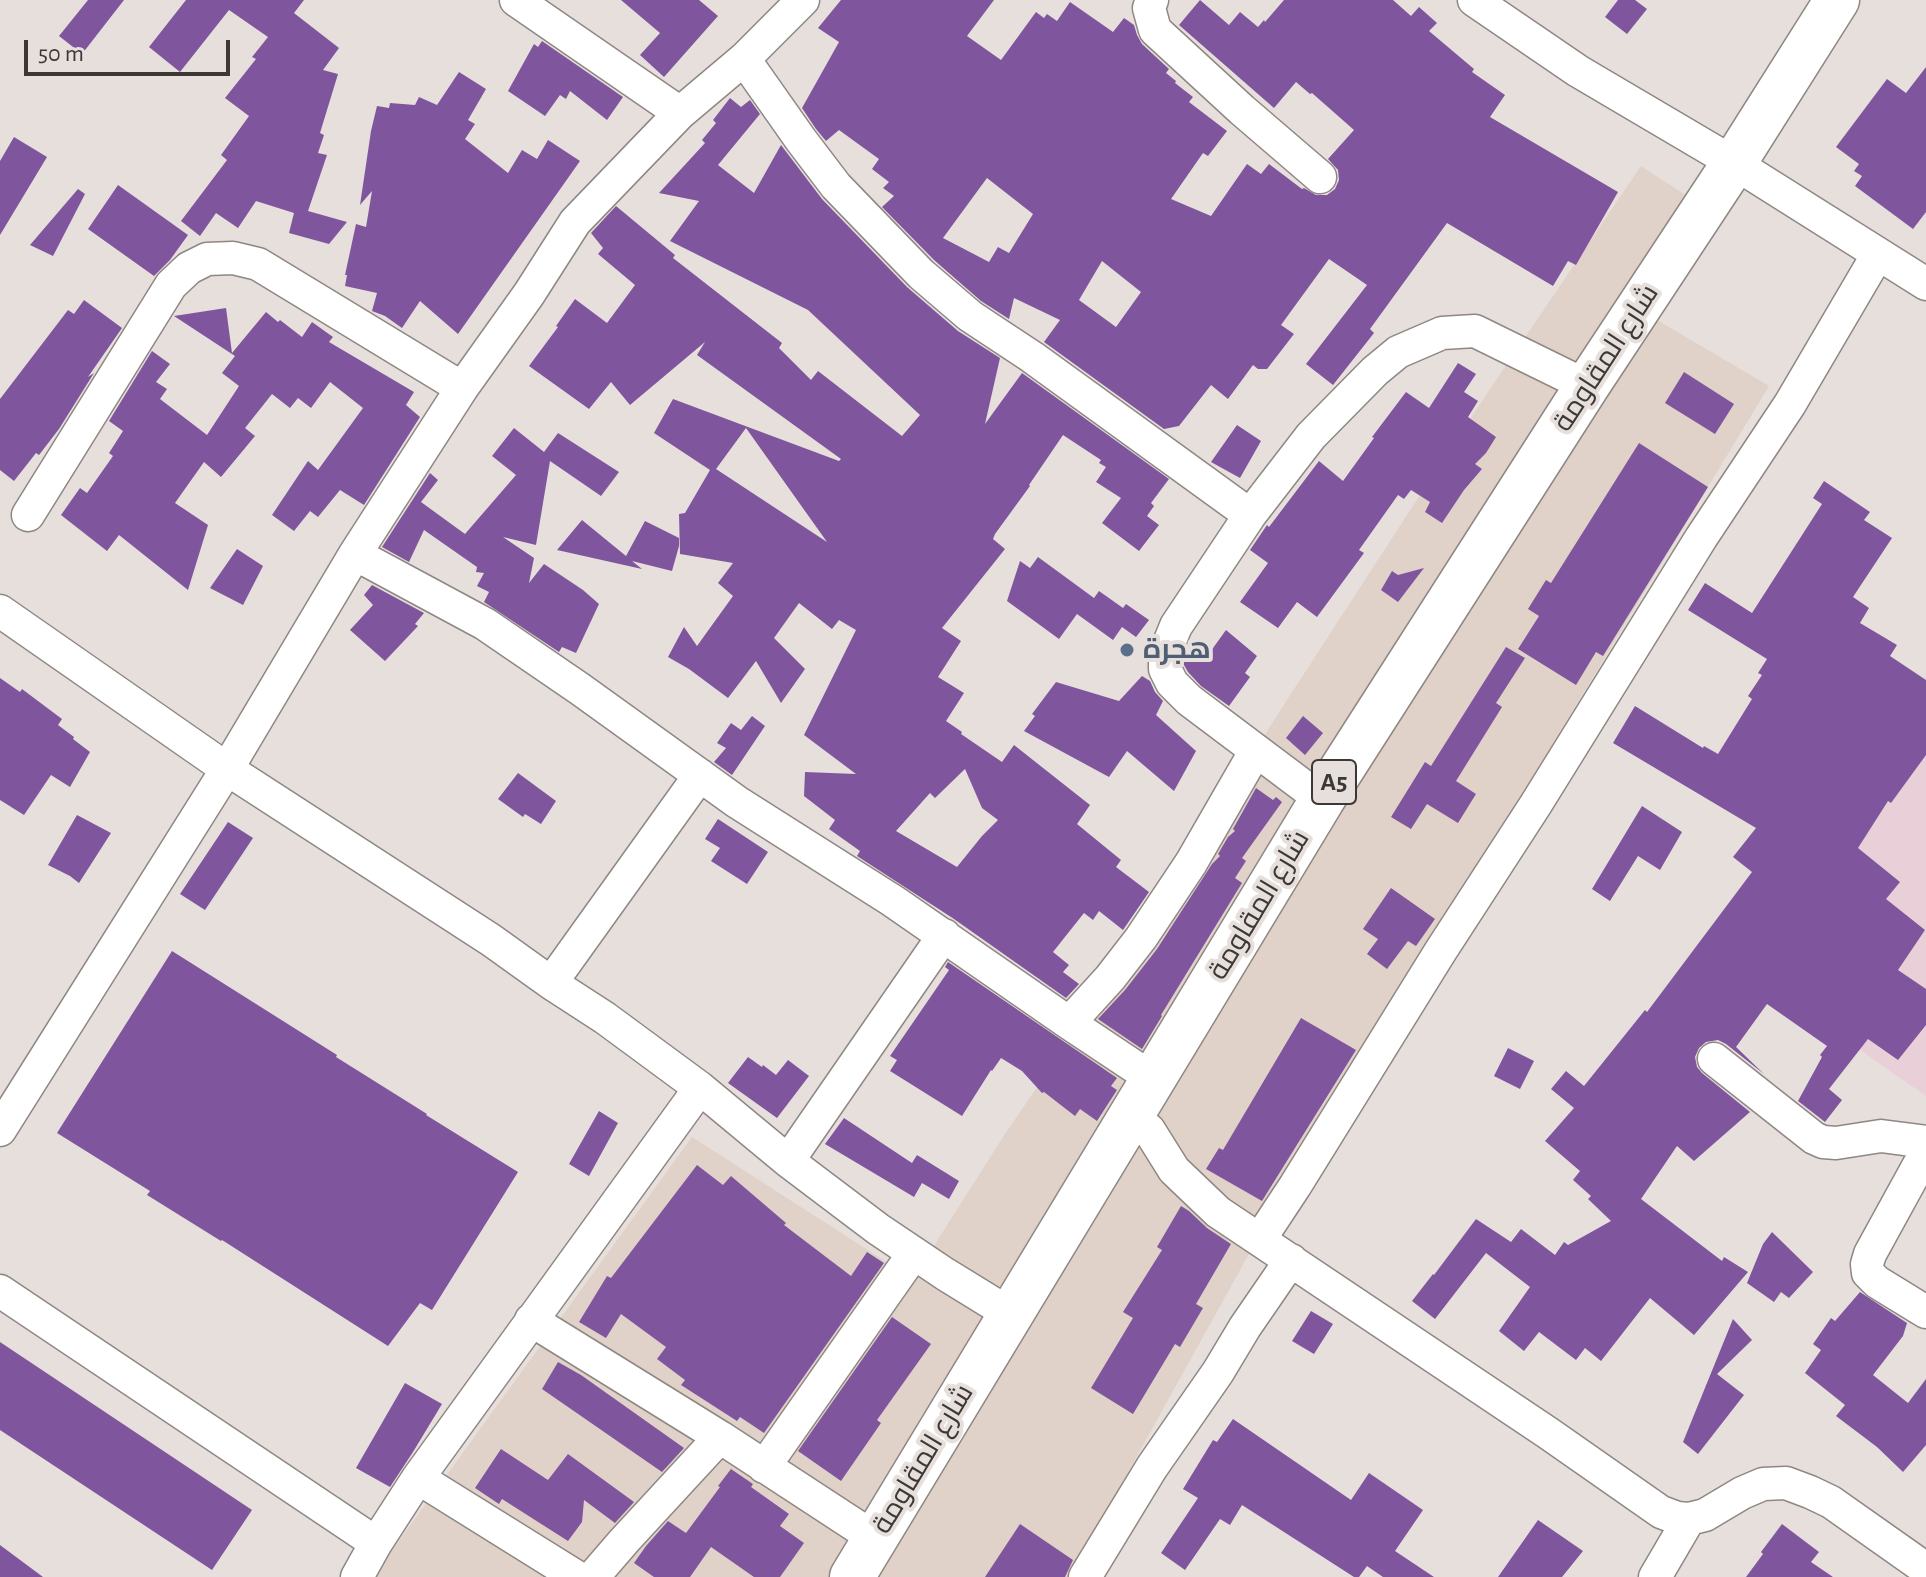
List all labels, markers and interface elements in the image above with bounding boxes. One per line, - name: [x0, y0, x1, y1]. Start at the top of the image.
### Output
- scale bar: [28, 24, 234, 74]
- text: 50 m: [38, 42, 84, 66]
- street label: شارع المقاومة: [1546, 278, 1666, 438]
- place label: هجرة: [1143, 633, 1211, 667]
- marker: هجرة: [1118, 641, 1136, 659]
- road number: A5: [1312, 760, 1356, 804]
- street label: شارع المقاومة: [1201, 824, 1317, 986]
- street label: شارع المقاومة: [865, 1378, 981, 1540]

